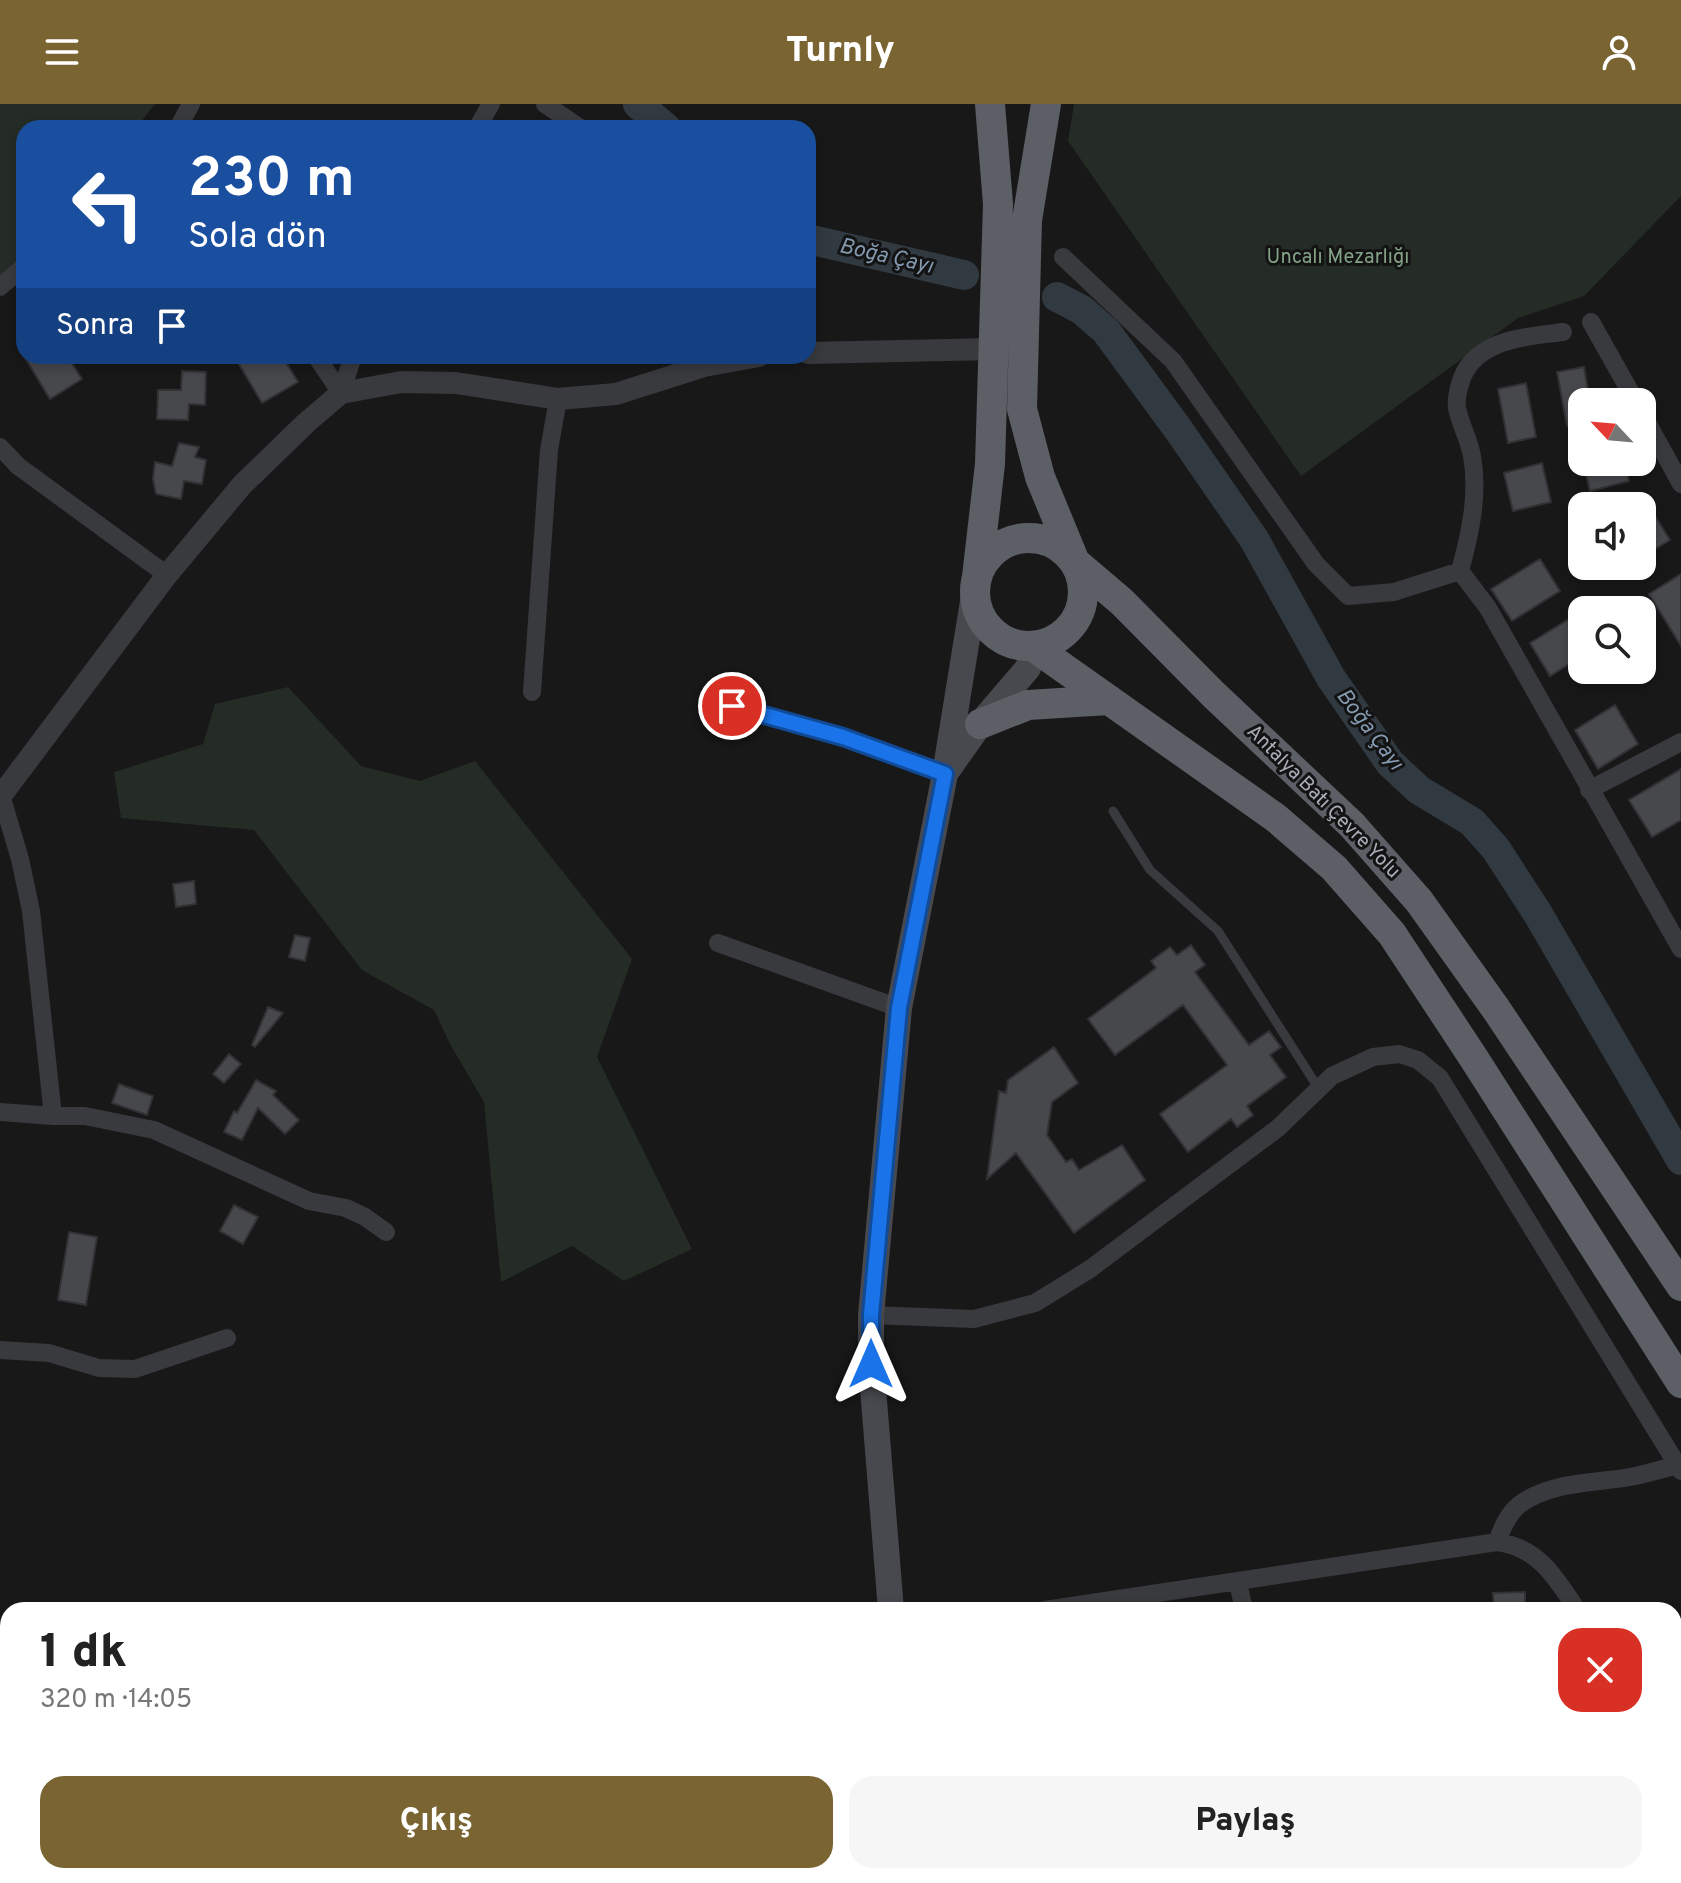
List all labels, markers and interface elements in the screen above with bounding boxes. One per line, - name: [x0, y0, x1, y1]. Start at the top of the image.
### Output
- text: Turnly: [786, 29, 895, 75]
- icon: menu: [40, 30, 84, 74]
- icon: person: [1597, 30, 1641, 74]
- text: 230 m: [188, 146, 355, 216]
- icon: left: [56, 152, 160, 256]
- text: Sola dön: [188, 215, 327, 261]
- water label: Boğa Çayı: [837, 233, 936, 281]
- park label: Uncalı Mezarlığı: [1267, 245, 1409, 271]
- icon: arrive: [150, 304, 194, 348]
- text: Sonra: [56, 308, 134, 345]
- north arrow: [1568, 388, 1656, 476]
- map controls: [1568, 388, 1656, 684]
- button: sound: [1568, 492, 1656, 580]
- button: search: [1568, 596, 1656, 684]
- pin: [698, 672, 766, 740]
- icon: arrive: [710, 684, 754, 728]
- water label: Boğa Çayı: [1330, 684, 1409, 777]
- street label: Antalya Batı Çevre Yolu: [1240, 719, 1406, 885]
- position arrow: [829, 1322, 913, 1406]
- text: 1 dk: [40, 1624, 127, 1684]
- button: close: [1558, 1628, 1642, 1712]
- text: 320 m · 14:05: [40, 1684, 192, 1717]
- button: Çıkış: [40, 1776, 833, 1868]
- button: Paylaş: [849, 1776, 1642, 1868]

